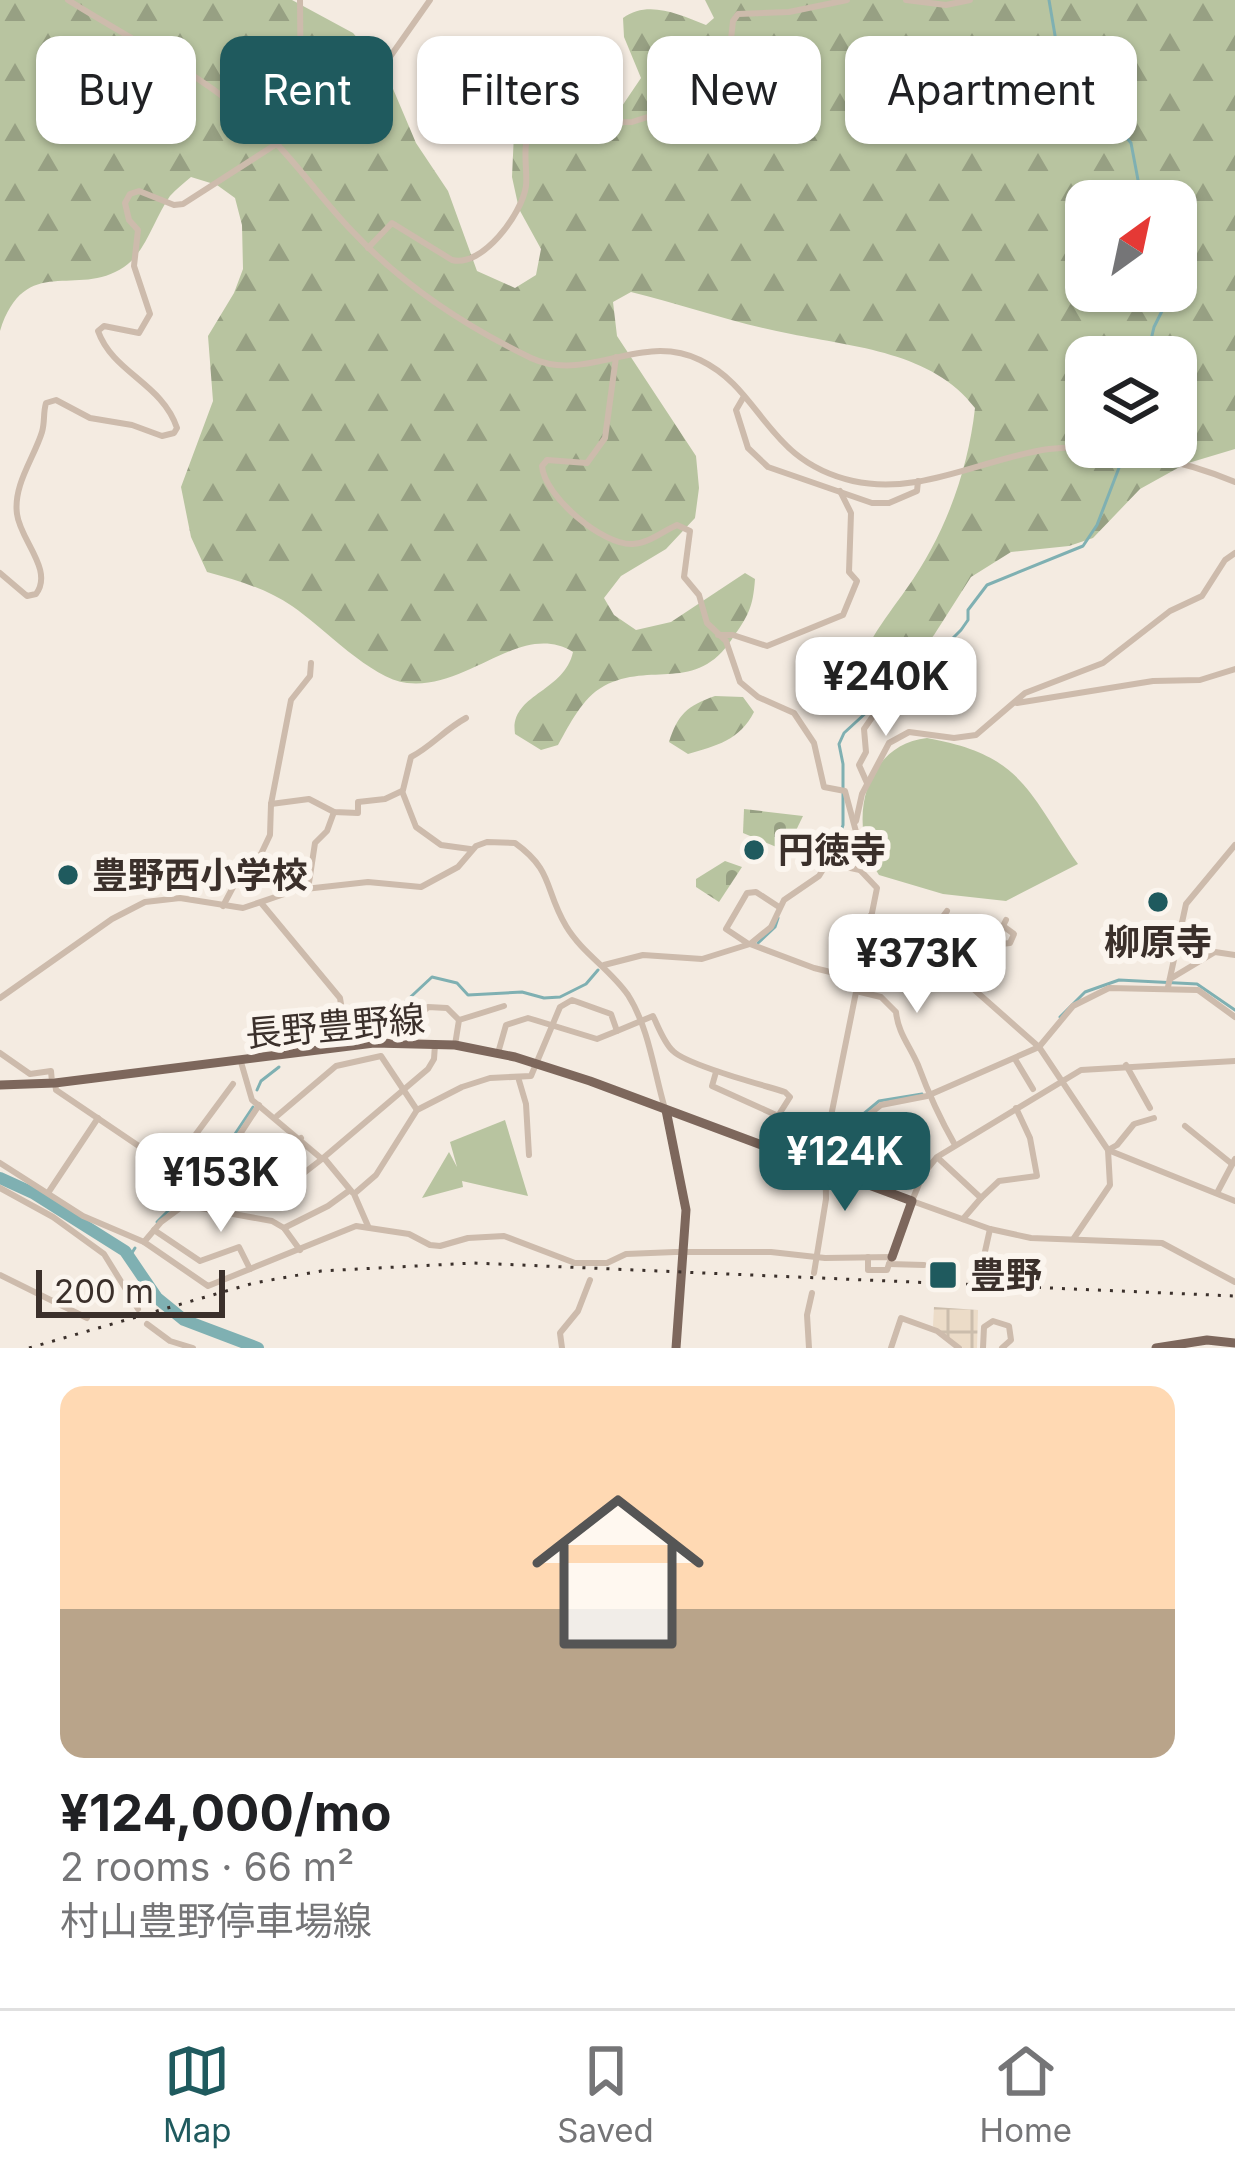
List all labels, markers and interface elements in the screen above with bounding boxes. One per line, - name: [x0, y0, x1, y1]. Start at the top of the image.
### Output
- chip: Buy: [36, 36, 196, 144]
- chip: Rent: [220, 36, 393, 144]
- chip: Filters: [417, 36, 623, 144]
- chip: New: [647, 36, 821, 144]
- chip: Apartment: [845, 36, 1137, 144]
- north arrow: [1065, 180, 1197, 312]
- map controls: [1065, 180, 1197, 468]
- button: layers: [1065, 336, 1197, 468]
- pin: ¥240K: [802, 637, 970, 739]
- text: ¥240K: [823, 652, 949, 699]
- place label: 円徳寺: [778, 828, 886, 872]
- marker: 円徳寺: [741, 837, 767, 863]
- place label: 豊野西小学校: [92, 853, 308, 897]
- marker: 豊野西小学校: [55, 862, 81, 888]
- marker: 柳原寺: [1145, 889, 1171, 915]
- pin: ¥373K: [833, 914, 1001, 1016]
- place label: 柳原寺: [1104, 920, 1212, 964]
- text: ¥373K: [856, 929, 978, 976]
- street label: 長野豊野線: [243, 996, 427, 1056]
- pin: ¥124K: [761, 1112, 929, 1214]
- text: ¥124K: [786, 1127, 904, 1174]
- pin: ¥153K: [137, 1133, 305, 1235]
- text: ¥153K: [162, 1148, 280, 1195]
- place label: 豊野: [970, 1253, 1042, 1297]
- marker: 豊野: [927, 1259, 959, 1291]
- scale bar: [36, 1264, 225, 1317]
- text: 200 m: [54, 1271, 154, 1311]
- icon: home: [510, 1464, 726, 1680]
- text: ¥124,000/mo: [60, 1782, 392, 1843]
- text: 2 rooms · 66 m²: [60, 1843, 354, 1890]
- text: 村山豊野停車場線: [60, 1897, 372, 1944]
- tab: Map: [163, 2038, 231, 2150]
- tab: Saved: [557, 2038, 654, 2150]
- tab: Home: [980, 2038, 1072, 2150]

